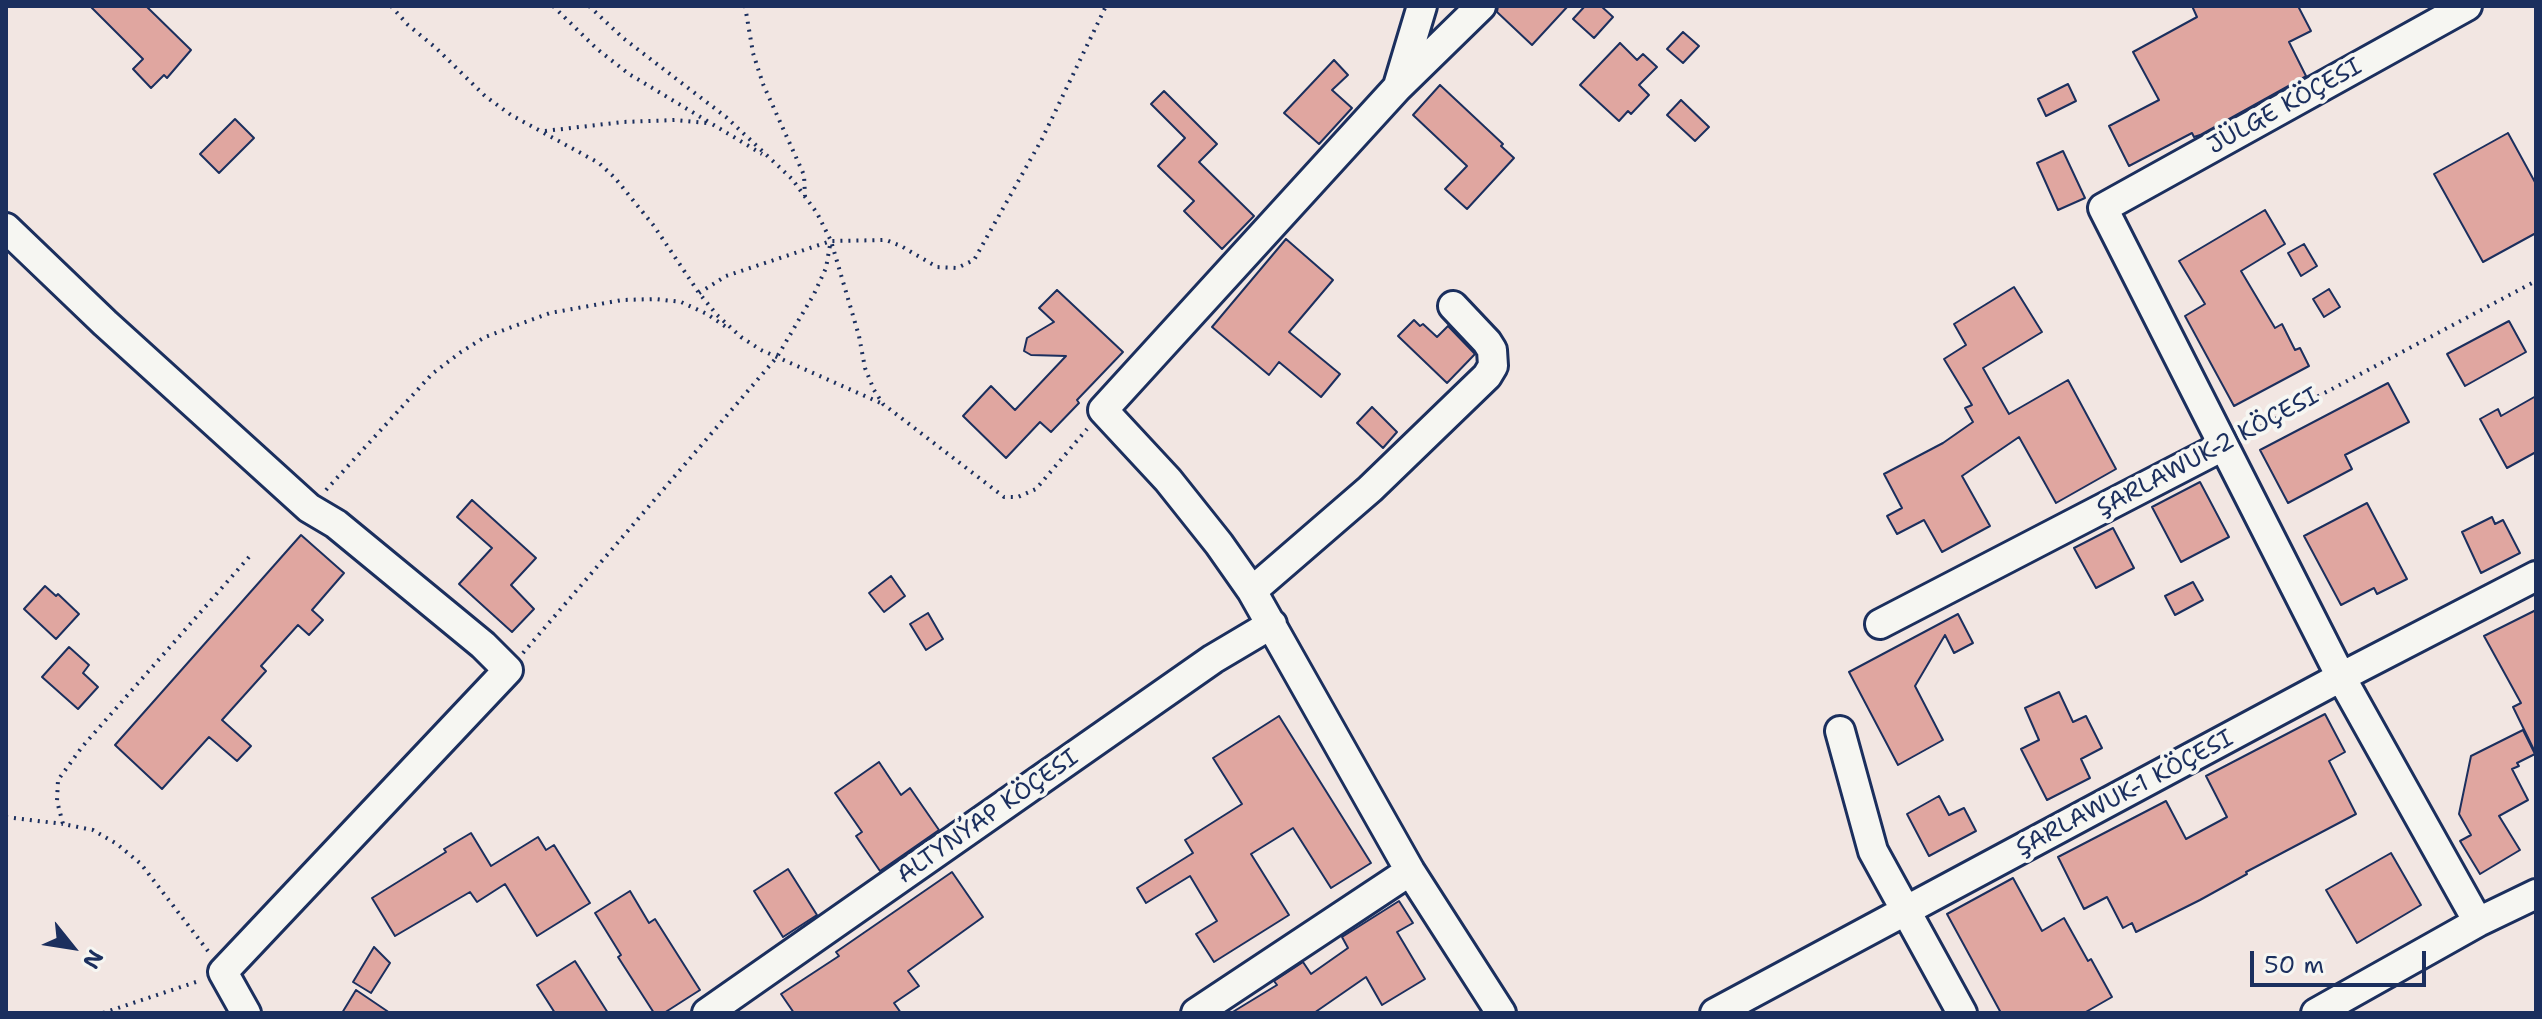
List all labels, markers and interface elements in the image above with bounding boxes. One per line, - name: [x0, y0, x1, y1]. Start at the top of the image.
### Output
- street label: JÜLGE KÖÇESI: [2203, 53, 2367, 161]
- street label: ŞARLAWUK-2 KÖÇESI: [2092, 382, 2324, 524]
- street label: ŞARLAWUK-1 KÖÇESI: [2012, 725, 2238, 863]
- street label: ALTYNÝAP KÖÇESI: [892, 744, 1084, 890]
- north arrow: [32, 907, 112, 987]
- scale bar: [2254, 935, 2430, 985]
- text: N: [76, 944, 110, 974]
- text: 50 m: [2264, 949, 2324, 981]

